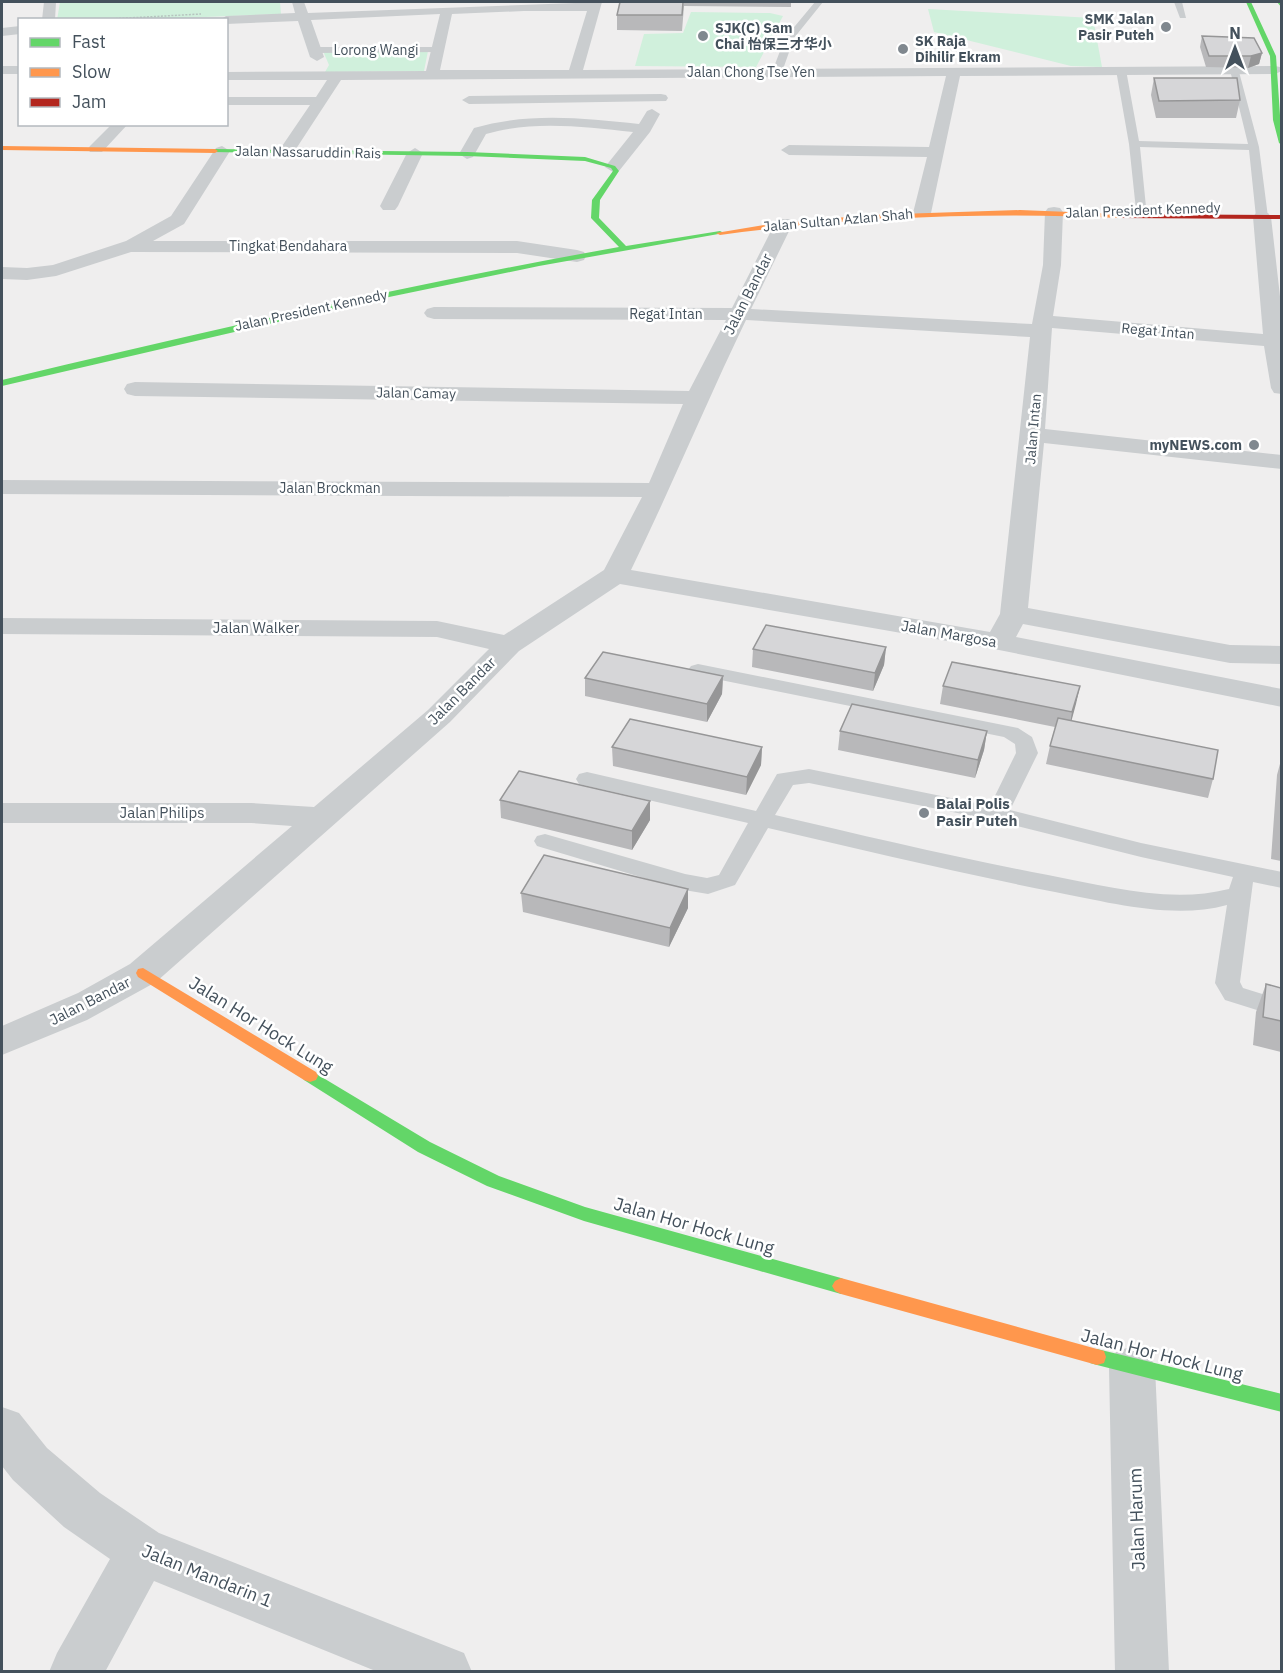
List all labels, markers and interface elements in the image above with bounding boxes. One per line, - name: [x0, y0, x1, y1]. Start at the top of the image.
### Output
- place label: SMK Jalan Pasir Puteh: [1078, 10, 1154, 44]
- legend: [18, 18, 228, 126]
- north arrow: [1205, 18, 1265, 78]
- place label: SJK(C) Sam Chai 怡保三才华小: [715, 19, 832, 53]
- marker: SMK Jalan Pasir Puteh: [1159, 20, 1173, 34]
- text: N: [1229, 23, 1241, 43]
- marker: SJK(C) Sam Chai 怡保三才华小: [696, 29, 710, 43]
- text: Fast: [72, 30, 106, 53]
- place label: SK Raja Dihilir Ekram: [915, 32, 1001, 66]
- street label: Lorong Wangi: [334, 41, 418, 59]
- marker: SK Raja Dihilir Ekram: [896, 42, 910, 56]
- text: Slow: [72, 60, 111, 83]
- street label: Jalan Chong Tse Yen: [687, 63, 815, 81]
- text: Jam: [72, 90, 107, 113]
- street label: Jalan Nassaruddin Rais: [235, 142, 381, 162]
- street label: Jalan President Kennedy: [1065, 198, 1221, 222]
- street label: Jalan Sultan Azlan Shah: [762, 204, 914, 236]
- street label: Tingkat Bendahara: [229, 237, 348, 255]
- street label: Jalan Bandar: [719, 250, 776, 337]
- street label: Jalan President Kennedy: [233, 285, 389, 335]
- street label: Regat Intan: [629, 305, 703, 323]
- street label: Regat Intan: [1121, 319, 1195, 343]
- street label: Jalan Camay: [376, 383, 456, 403]
- street label: Jalan Intan: [1021, 393, 1045, 465]
- place label: myNEWS.com: [1149, 436, 1242, 454]
- marker: myNEWS.com: [1247, 438, 1261, 452]
- street label: Jalan Brockman: [279, 479, 381, 497]
- street label: Jalan Margosa: [900, 616, 998, 651]
- street label: Jalan Walker: [213, 618, 300, 637]
- street label: Jalan Bandar: [424, 652, 500, 729]
- place label: Balai Polis Pasir Puteh: [936, 794, 1017, 830]
- street label: Jalan Philips: [119, 803, 205, 822]
- marker: Balai Polis Pasir Puteh: [917, 806, 931, 820]
- street label: Jalan Hor Hock Lung: [185, 971, 338, 1079]
- street label: Jalan Bandar: [46, 972, 134, 1029]
- street label: Jalan Hor Hock Lung: [611, 1192, 777, 1260]
- street label: Jalan Hor Hock Lung: [1079, 1323, 1246, 1386]
- street label: Jalan Harum: [1123, 1467, 1150, 1571]
- street label: Jalan Mandarin 1: [139, 1539, 276, 1612]

